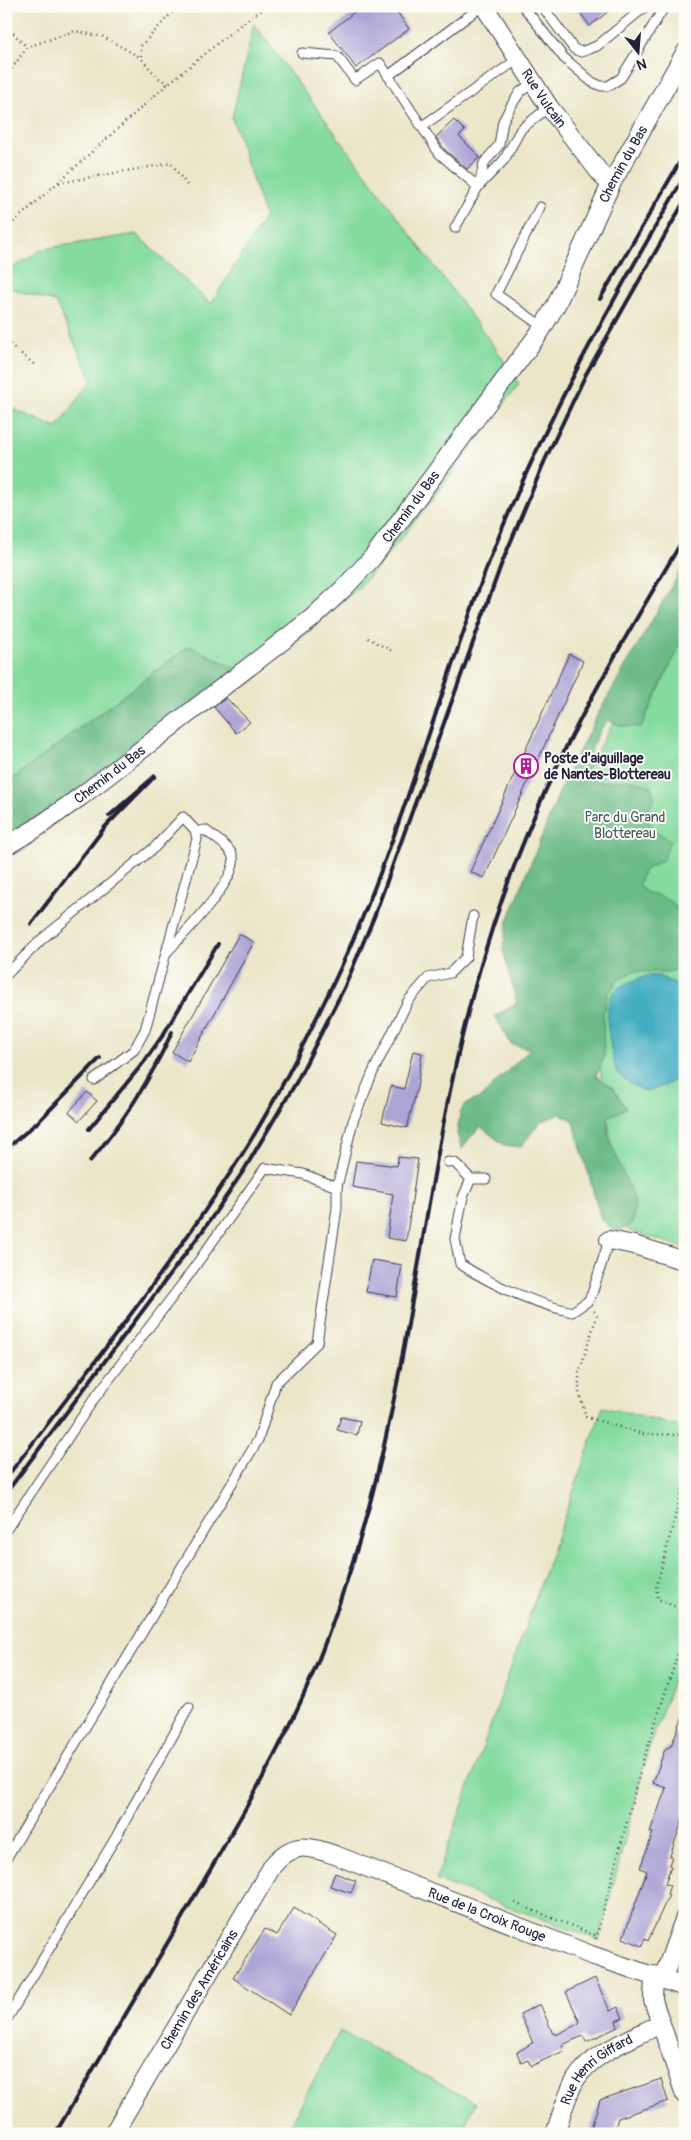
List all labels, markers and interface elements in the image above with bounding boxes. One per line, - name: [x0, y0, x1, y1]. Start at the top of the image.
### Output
- north arrow: [614, 28, 664, 78]
- text: N: [635, 54, 649, 73]
- street label: Rue Vulcain: [518, 66, 570, 131]
- street label: Chemin du Bas: [596, 122, 652, 205]
- street label: Chemin du Bas: [379, 467, 444, 546]
- street label: Chemin du Bas: [71, 741, 149, 808]
- place label: Poste d’aiguillage de Nantes-Blottereau: [544, 750, 671, 783]
- building icon: Poste d’aiguillage de Nantes-Blottereau: [513, 753, 539, 779]
- park label: Parc du Grand Blottereau: [585, 809, 666, 842]
- street label: Rue de la Croix Rouge: [426, 1884, 548, 1946]
- street label: Chemin des Américains: [157, 1926, 242, 2053]
- street label: Rue Henri Giffard: [557, 2031, 636, 2107]

